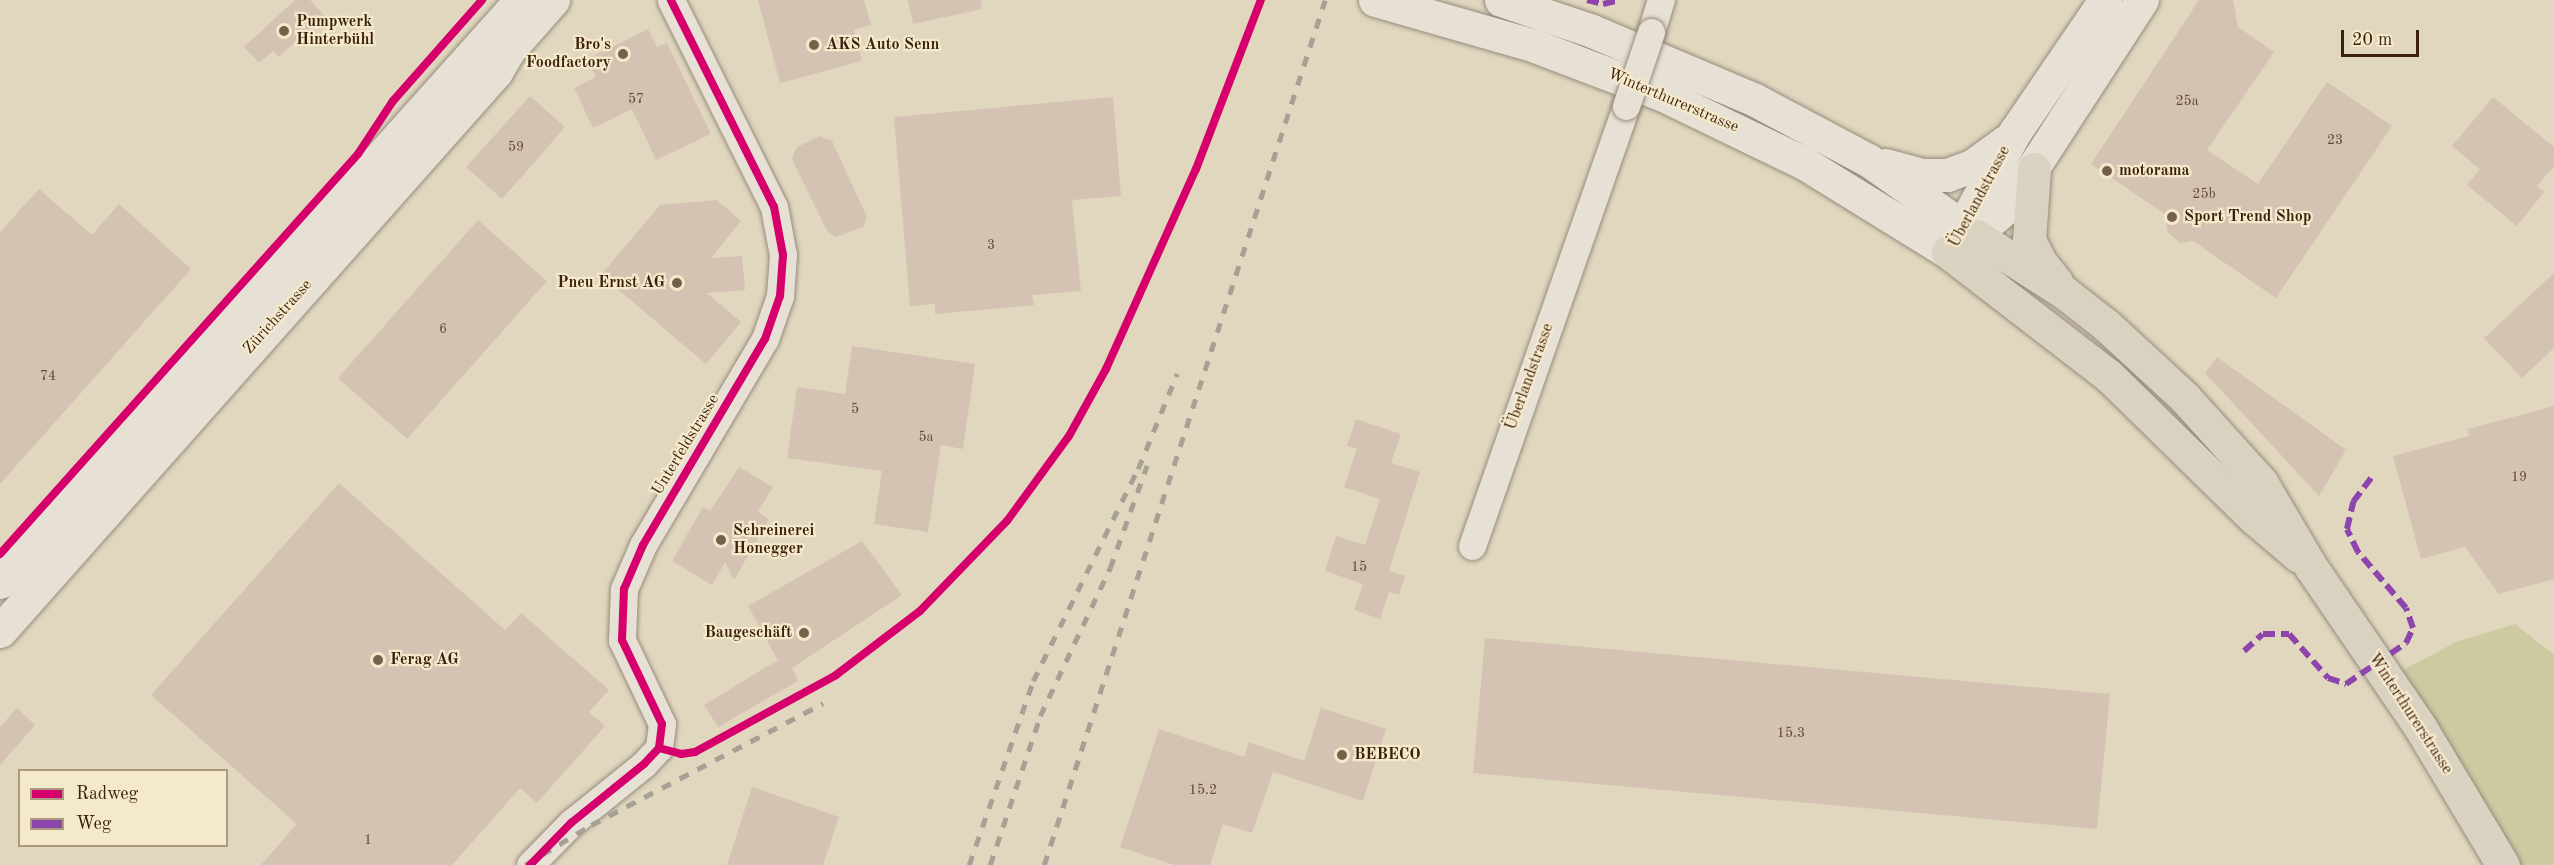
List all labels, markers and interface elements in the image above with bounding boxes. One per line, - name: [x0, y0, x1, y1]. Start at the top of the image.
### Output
- place label: Pumpwerk Hinterbühl: [296, 12, 374, 50]
- scale bar: [2344, 18, 2422, 56]
- marker: Pumpwerk Hinterbühl: [277, 24, 291, 38]
- text: 20 m: [2352, 31, 2392, 49]
- place label: Bro's Foodfactory: [526, 35, 611, 73]
- place label: AKS Auto Senn: [826, 35, 939, 55]
- marker: AKS Auto Senn: [807, 38, 821, 52]
- marker: Bro's Foodfactory: [616, 47, 630, 61]
- street label: Winterthurerstrasse: [1605, 65, 1741, 137]
- house number: 57: [628, 91, 644, 107]
- house number: 25a: [2175, 93, 2199, 109]
- house number: 23: [2327, 132, 2343, 148]
- house number: 59: [508, 139, 524, 155]
- street label: Überlandstrasse: [1945, 143, 2015, 251]
- place label: motorama: [2119, 161, 2190, 181]
- marker: motorama: [2100, 164, 2114, 178]
- house number: 25b: [2192, 186, 2216, 202]
- place label: Sport Trend Shop: [2184, 207, 2312, 227]
- marker: Sport Trend Shop: [2165, 210, 2179, 224]
- house number: 3: [987, 237, 995, 253]
- place label: Pneu Ernst AG: [557, 273, 665, 293]
- street label: Zürichstrasse: [239, 276, 317, 358]
- marker: Pneu Ernst AG: [670, 276, 684, 290]
- house number: 6: [439, 321, 447, 337]
- street label: Überlandstrasse: [1502, 321, 1558, 433]
- house number: 74: [40, 368, 56, 384]
- street label: Unterfeldstrasse: [648, 391, 724, 499]
- house number: 5: [851, 401, 859, 417]
- house number: 5a: [918, 429, 934, 445]
- house number: 19: [2511, 469, 2527, 485]
- place label: Schreinerei Honegger: [733, 521, 814, 559]
- marker: Schreinerei Honegger: [714, 533, 728, 547]
- house number: 15: [1351, 559, 1367, 575]
- place label: Baugeschäft: [704, 623, 792, 643]
- marker: Baugeschäft: [797, 626, 811, 640]
- place label: Ferag AG: [390, 650, 459, 670]
- street label: Winterthurerstrasse: [2364, 650, 2456, 778]
- marker: Ferag AG: [371, 653, 385, 667]
- house number: 15.3: [1777, 725, 1805, 741]
- place label: BEBECO: [1354, 745, 1421, 765]
- marker: BEBECO: [1335, 748, 1349, 762]
- legend: [18, 769, 228, 847]
- house number: 15.2: [1189, 782, 1217, 798]
- text: Radweg: [76, 785, 138, 803]
- text: Weg: [76, 815, 112, 833]
- house number: 1: [364, 832, 372, 848]

